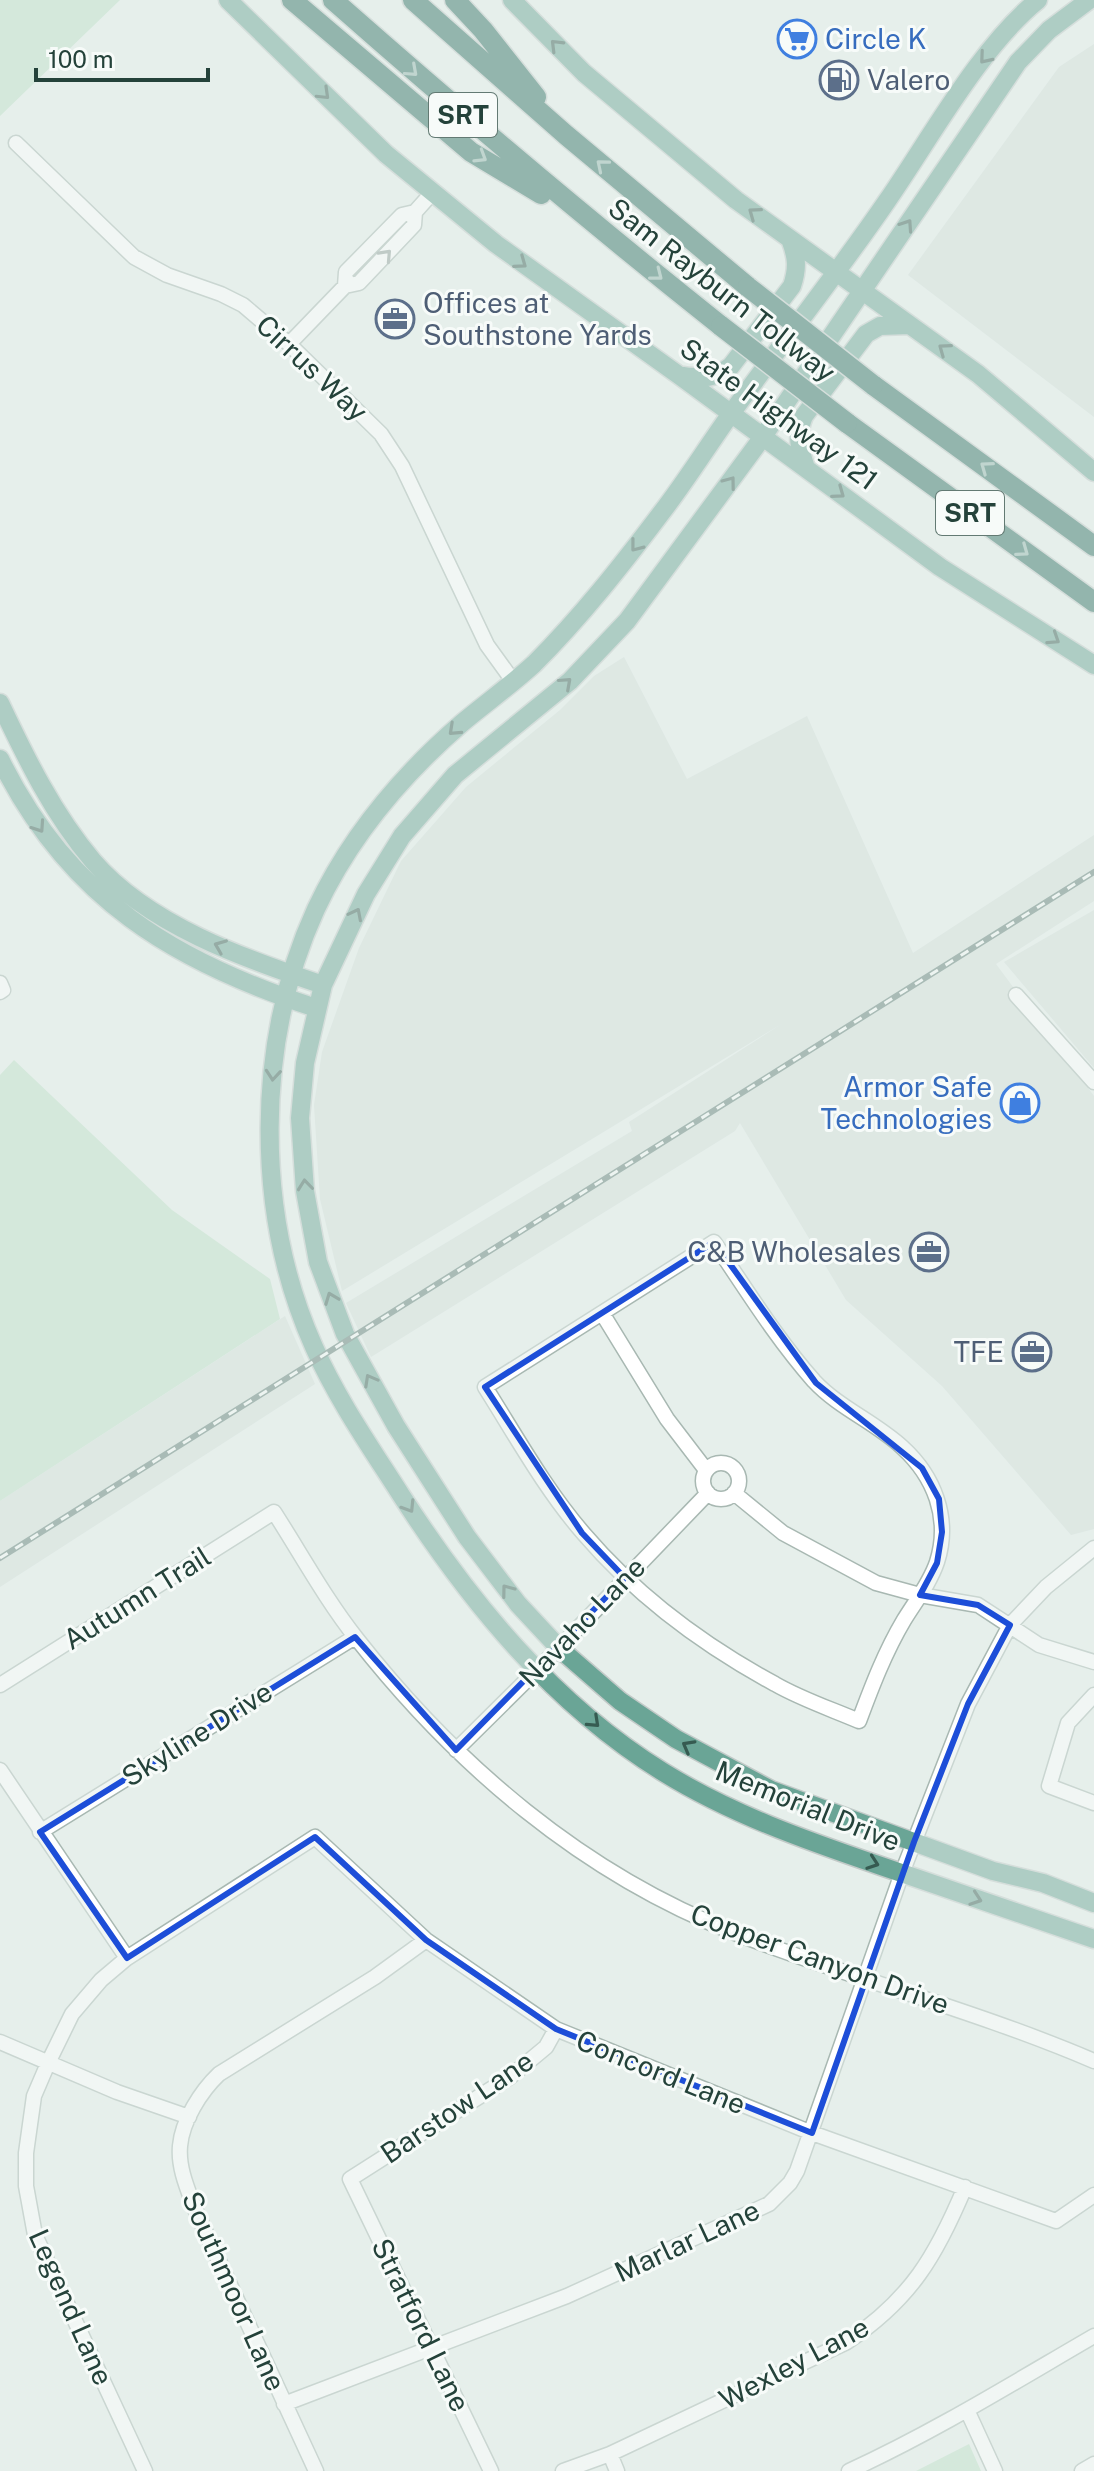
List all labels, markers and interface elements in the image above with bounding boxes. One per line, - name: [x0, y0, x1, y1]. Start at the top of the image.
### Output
- supermarket icon: Circle K: [776, 18, 818, 60]
- place label: Circle K: [825, 22, 927, 55]
- scale bar: [36, 32, 208, 82]
- one-way arrow: [551, 40, 565, 54]
- text: 100 m: [48, 45, 114, 73]
- one-way arrow: [981, 49, 995, 64]
- fuel station icon: Valero: [818, 59, 860, 101]
- one-way arrow: [403, 61, 418, 75]
- place label: Valero: [867, 63, 950, 96]
- one-way arrow: [315, 84, 329, 99]
- road number: SRT: [429, 93, 497, 137]
- one-way arrow: [472, 148, 487, 163]
- one-way arrow: [597, 160, 611, 175]
- street label: Sam Rayburn Tollway: [602, 191, 842, 388]
- one-way arrow: [748, 208, 763, 223]
- one-way arrow: [897, 220, 912, 234]
- one-way arrow: [377, 250, 392, 264]
- one-way arrow: [512, 253, 527, 267]
- one-way arrow: [648, 265, 663, 279]
- place label: Offices at Southstone Yards: [423, 286, 652, 351]
- office icon: Offices at Southstone Yards: [374, 298, 416, 340]
- street label: Cirrus Way: [250, 308, 375, 428]
- street label: State Highway 121: [674, 331, 884, 496]
- one-way arrow: [938, 345, 953, 359]
- one-way arrow: [980, 462, 994, 477]
- one-way arrow: [720, 476, 734, 490]
- one-way arrow: [831, 483, 845, 497]
- road number: SRT: [936, 491, 1004, 535]
- one-way arrow: [631, 537, 646, 551]
- one-way arrow: [1015, 542, 1029, 556]
- one-way arrow: [1045, 630, 1060, 645]
- one-way arrow: [557, 679, 572, 693]
- one-way arrow: [449, 721, 463, 736]
- one-way arrow: [30, 818, 45, 832]
- one-way arrow: [346, 907, 361, 922]
- one-way arrow: [214, 939, 228, 955]
- one-way arrow: [265, 1069, 282, 1082]
- place label: Armor Safe Technologies: [820, 1070, 992, 1135]
- shop icon: Armor Safe Technologies: [999, 1082, 1041, 1124]
- one-way arrow: [297, 1179, 314, 1192]
- office icon: C&B Wholesales: [908, 1231, 950, 1273]
- place label: C&B Wholesales: [687, 1235, 901, 1268]
- one-way arrow: [324, 1292, 341, 1306]
- office icon: TFE: [1011, 1331, 1053, 1373]
- place label: TFE: [953, 1335, 1004, 1368]
- one-way arrow: [365, 1373, 380, 1388]
- one-way arrow: [399, 1498, 414, 1513]
- street label: Autumn Trail: [57, 1539, 217, 1656]
- street label: Navaho Lane: [512, 1550, 652, 1693]
- one-way arrow: [503, 1584, 517, 1599]
- street label: Skyline Drive: [116, 1674, 278, 1793]
- one-way arrow: [585, 1713, 600, 1727]
- one-way arrow: [683, 1740, 697, 1756]
- street label: Memorial Drive: [711, 1753, 905, 1858]
- one-way arrow: [865, 1853, 879, 1870]
- one-way arrow: [968, 1889, 982, 1906]
- street label: Copper Canyon Drive: [686, 1896, 954, 2021]
- street label: Concord Lane: [572, 2023, 751, 2120]
- street label: Barstow Lane: [374, 2043, 539, 2170]
- street label: Southmoor Lane: [176, 2186, 293, 2396]
- street label: Marlar Lane: [609, 2193, 764, 2288]
- street label: Legend Lane: [22, 2224, 121, 2390]
- street label: Stratford Lane: [365, 2233, 478, 2417]
- street label: Wexley Lane: [713, 2309, 874, 2416]

